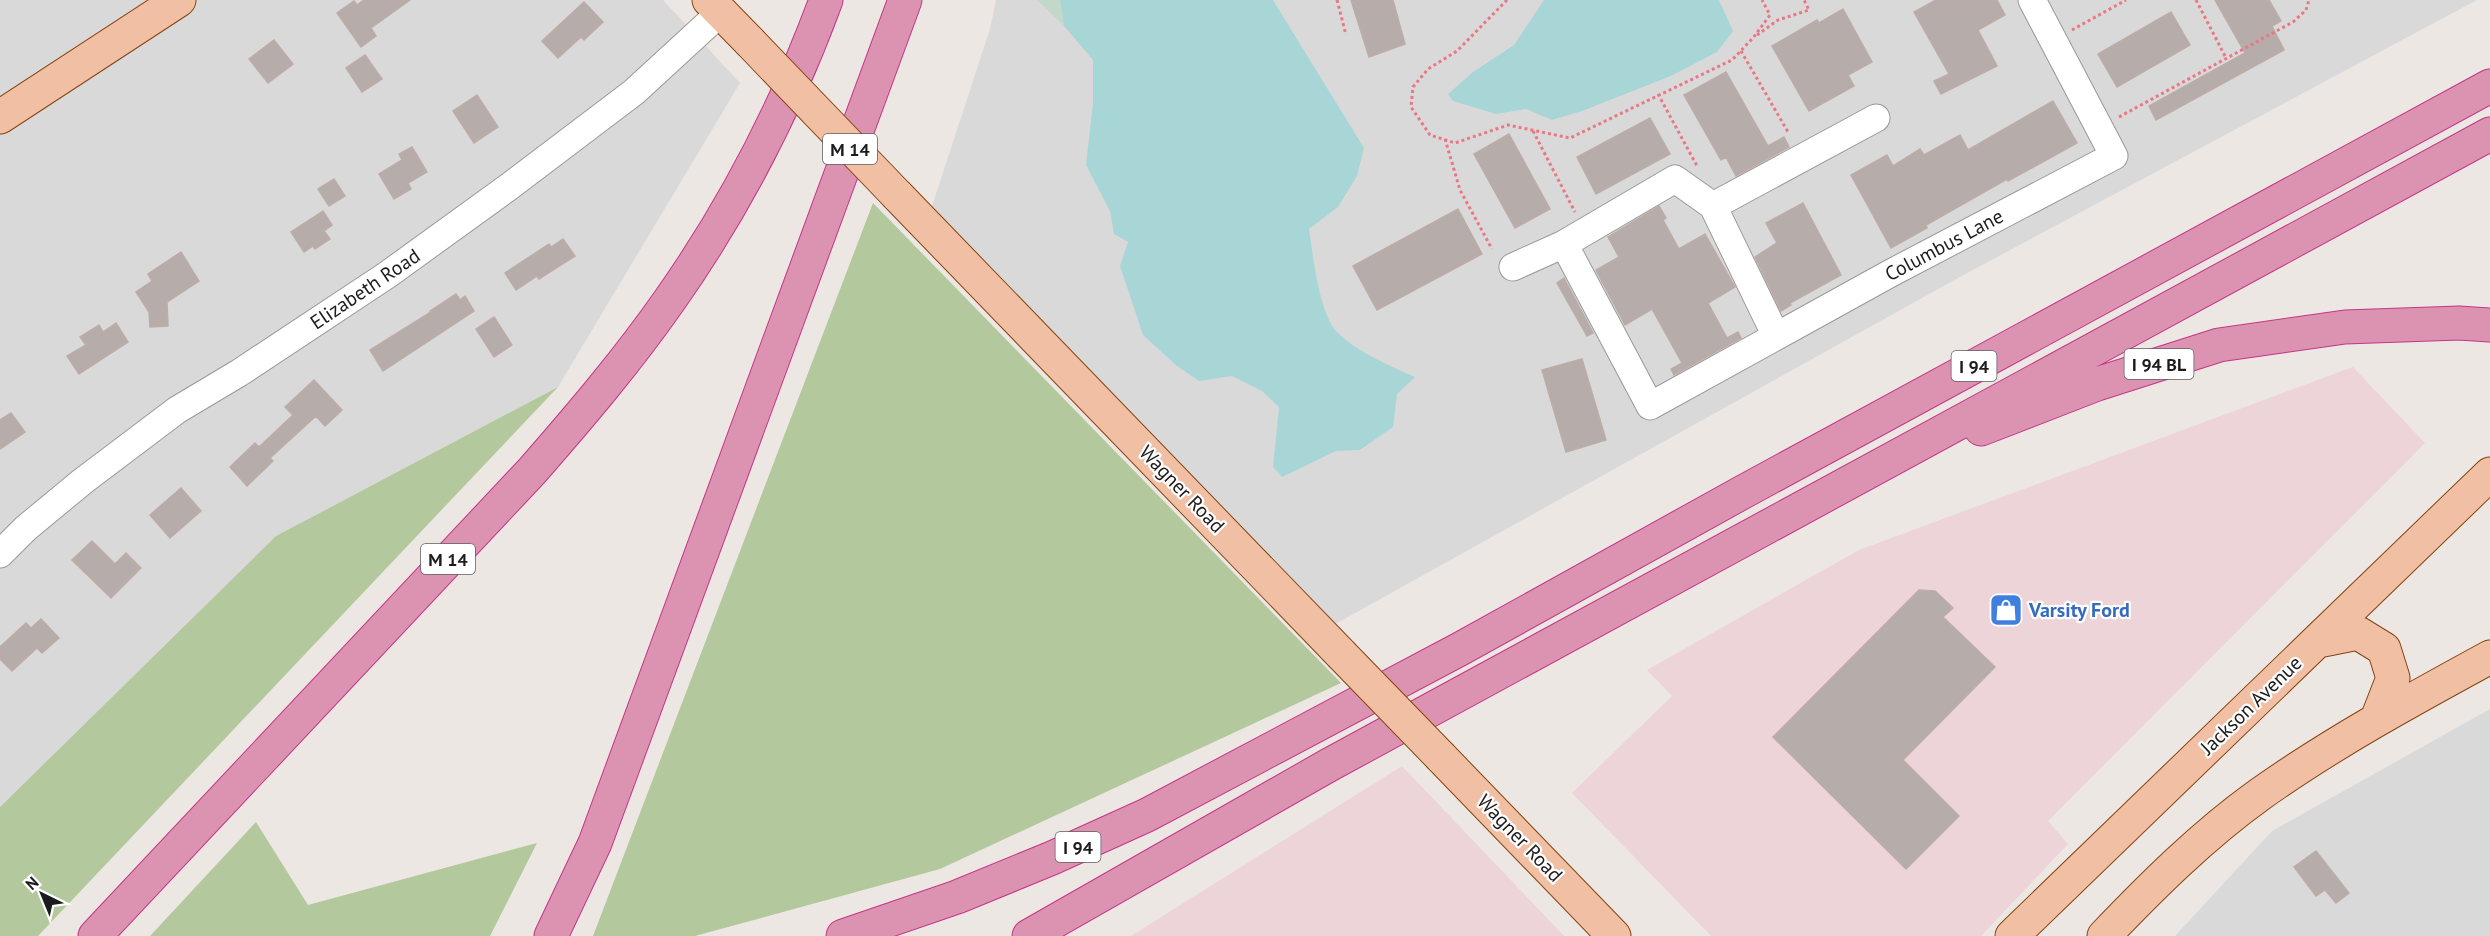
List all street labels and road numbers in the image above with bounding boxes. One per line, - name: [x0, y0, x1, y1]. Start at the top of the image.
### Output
- road number: M 14: [823, 134, 877, 164]
- street label: Columbus Lane: [1880, 203, 2008, 287]
- street label: Elizabeth Road: [305, 243, 425, 335]
- road number: I 94 BL: [2124, 349, 2194, 379]
- road number: I 94: [1952, 351, 1996, 381]
- street label: Wagner Road: [1134, 440, 1230, 538]
- road number: M 14: [421, 544, 475, 574]
- street label: Jackson Avenue: [2194, 650, 2307, 761]
- street label: Wagner Road: [1472, 789, 1568, 887]
- road number: I 94: [1056, 832, 1100, 862]

